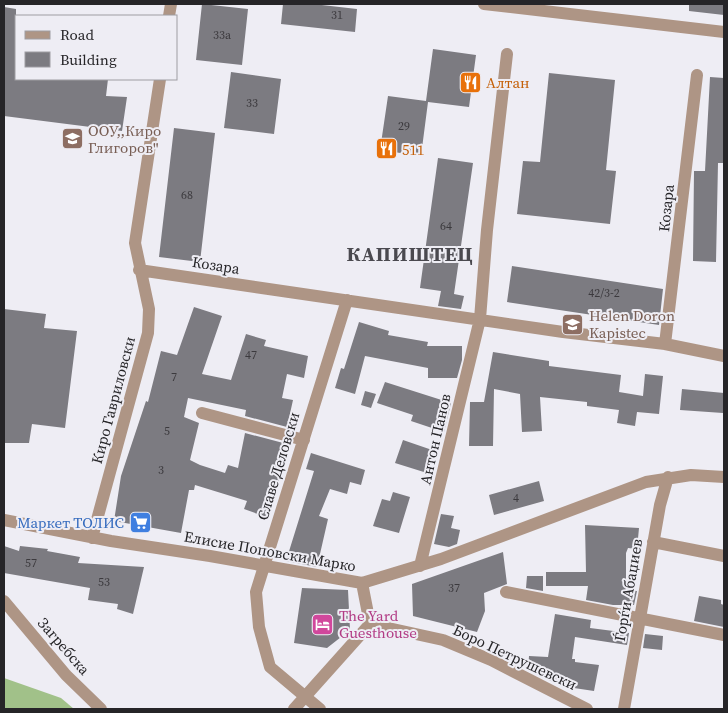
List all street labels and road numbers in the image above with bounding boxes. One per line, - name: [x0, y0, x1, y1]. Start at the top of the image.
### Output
- street label: Козара: [653, 183, 679, 233]
- street label: Козара: [191, 251, 242, 279]
- street label: Киро Гавриловски: [86, 334, 140, 466]
- street label: Антон Панов: [414, 391, 456, 487]
- street label: Славе Деловски: [252, 409, 304, 523]
- street label: Елисие Поповски Марко: [182, 526, 358, 576]
- street label: Ѓорѓи Абаџиев: [609, 537, 647, 643]
- street label: Загребска: [33, 613, 95, 680]
- street label: Боро Петрушевски: [450, 619, 581, 695]

